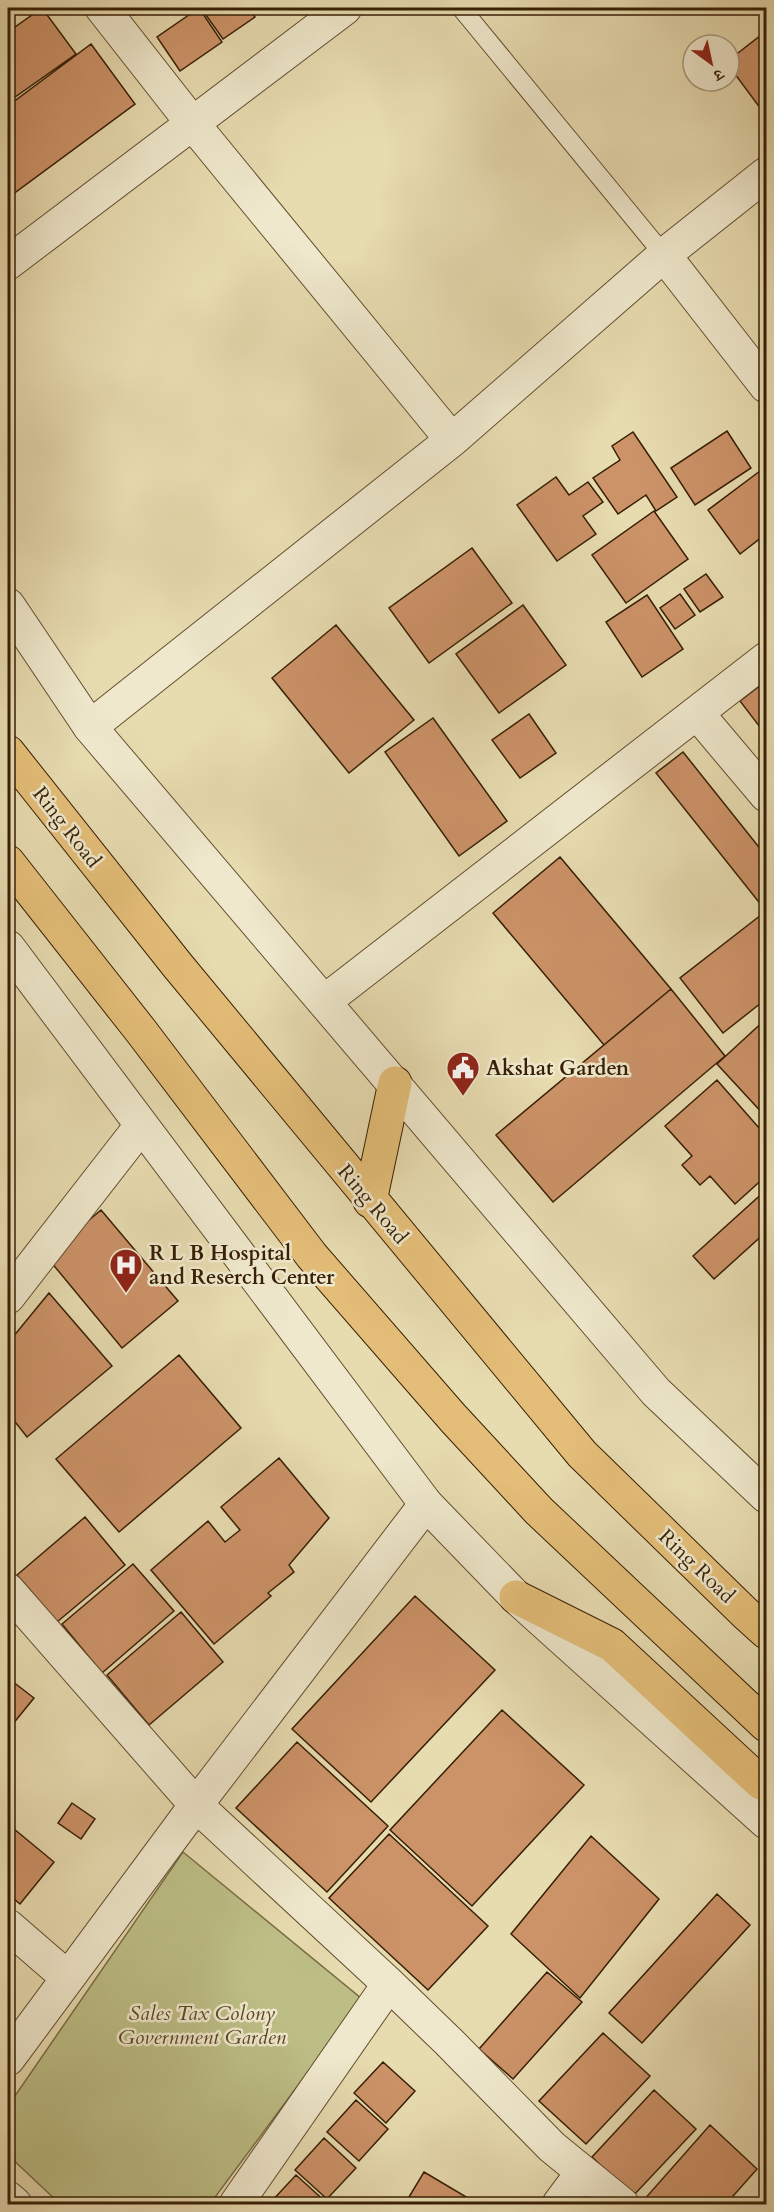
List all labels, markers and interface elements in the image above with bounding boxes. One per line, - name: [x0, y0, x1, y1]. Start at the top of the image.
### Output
- north arrow: [681, 33, 741, 93]
- text: उ: [708, 63, 729, 87]
- street label: Ring Road: [26, 781, 108, 874]
- public building icon: Akshat Garden: [445, 1050, 481, 1097]
- place label: Akshat Garden: [486, 1054, 630, 1083]
- street label: Ring Road: [331, 1158, 415, 1250]
- place label: R L B Hospital and Reserch Center: [149, 1239, 335, 1292]
- hospital icon: R L B Hospital and Reserch Center: [108, 1247, 144, 1294]
- street label: Ring Road: [652, 1523, 741, 1610]
- park label: Sales Tax Colony Government Garden: [118, 1999, 287, 2052]

